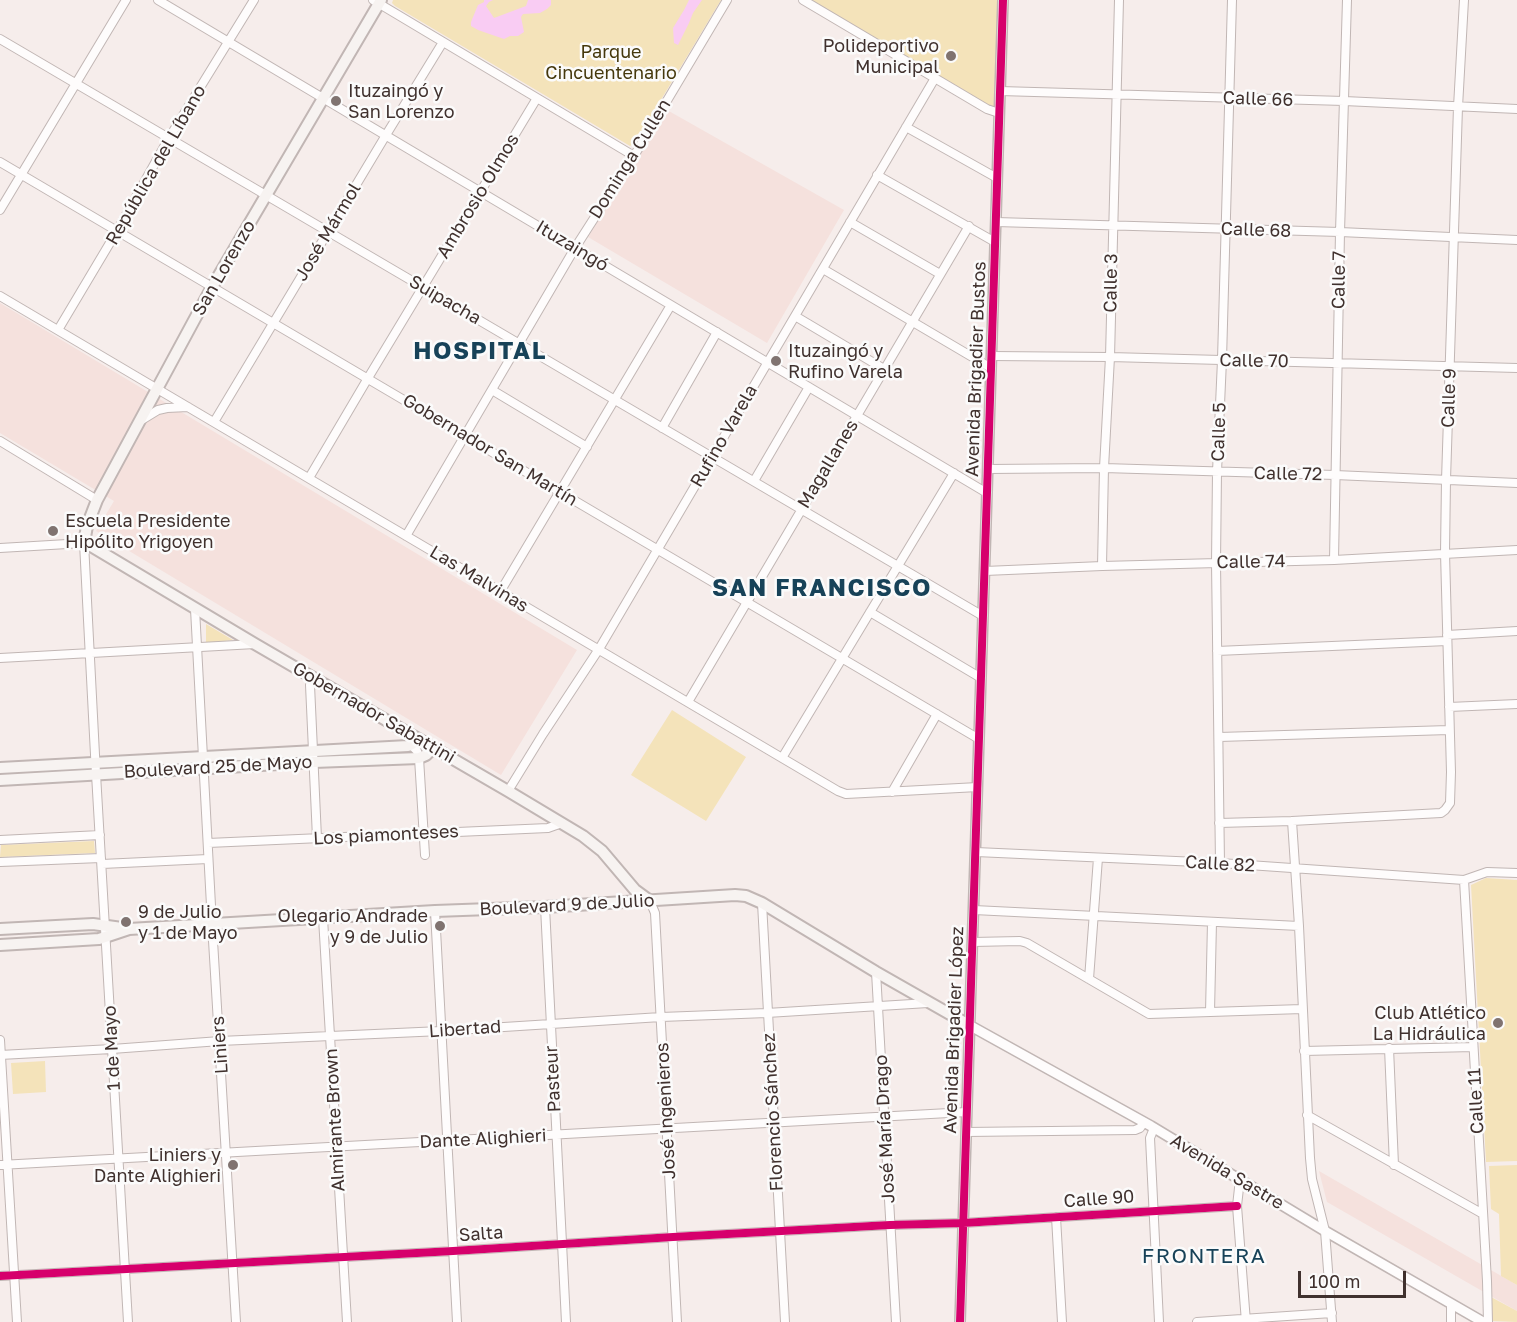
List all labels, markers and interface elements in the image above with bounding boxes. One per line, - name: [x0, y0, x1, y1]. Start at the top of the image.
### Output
- place label: Polideportivo Municipal: [823, 35, 939, 78]
- park label: Parque Cincuentenario: [545, 41, 677, 84]
- marker: Polideportivo Municipal: [944, 49, 958, 63]
- place label: Ituzaingó y San Lorenzo: [348, 80, 454, 122]
- street label: República del Líbano: [101, 81, 211, 249]
- street label: Calle 66: [1222, 87, 1294, 111]
- marker: Ituzaingó y San Lorenzo: [329, 94, 343, 108]
- street label: Dominga Cullen: [585, 95, 675, 223]
- street label: Ambrosio Olmos: [432, 130, 524, 262]
- street label: José Mármol: [290, 179, 366, 285]
- street label: San Lorenzo: [188, 216, 260, 320]
- street label: Ituzaingó: [532, 216, 612, 276]
- street label: Calle 68: [1220, 218, 1292, 242]
- street label: Calle 7: [1328, 251, 1350, 309]
- street label: Calle 3: [1100, 253, 1122, 313]
- street label: Avenida Brigadier Bustos: [961, 261, 991, 477]
- street label: Suipacha: [405, 271, 485, 329]
- district label: HOSPITAL: [413, 337, 547, 365]
- place label: Ituzaingó y Rufino Varela: [788, 340, 903, 382]
- street label: Calle 70: [1219, 350, 1289, 372]
- marker: Ituzaingó y Rufino Varela: [769, 354, 783, 368]
- street label: Calle 9: [1437, 368, 1461, 428]
- street label: Rufino Varela: [686, 381, 762, 491]
- street label: Gobernador San Martín: [399, 389, 581, 511]
- street label: Calle 5: [1207, 402, 1231, 462]
- street label: Magallanes: [793, 416, 863, 512]
- street label: Calle 72: [1253, 463, 1323, 485]
- place label: Escuela Presidente Hipólito Yrigoyen: [65, 510, 231, 552]
- marker: Escuela Presidente Hipólito Yrigoyen: [46, 524, 60, 538]
- street label: Las Malvinas: [426, 541, 532, 617]
- street label: Calle 74: [1216, 551, 1286, 573]
- district label: SAN FRANCISCO: [712, 574, 932, 602]
- street label: Gobernador Sabattini: [289, 658, 459, 768]
- street label: Boulevard 25 de Mayo: [123, 751, 313, 783]
- street label: Los piamonteses: [313, 820, 459, 850]
- street label: Calle 82: [1184, 851, 1256, 877]
- street label: Boulevard 9 de Julio: [479, 890, 655, 920]
- place label: 9 de Julio y 1 de Mayo: [138, 901, 238, 944]
- place label: Olegario Andrade y 9 de Julio: [278, 905, 428, 948]
- marker: 9 de Julio y 1 de Mayo: [119, 915, 133, 929]
- marker: Olegario Andrade y 9 de Julio: [433, 919, 447, 933]
- street label: Avenida Brigadier López: [940, 926, 968, 1134]
- place label: Club Atlético La Hidráulica: [1373, 1002, 1486, 1044]
- street label: 1 de Mayo: [99, 1005, 125, 1091]
- street label: Liniers: [207, 1015, 233, 1075]
- street label: Libertad: [428, 1016, 502, 1042]
- marker: Club Atlético La Hidráulica: [1491, 1016, 1505, 1030]
- street label: Florencio Sánchez: [758, 1032, 788, 1192]
- street label: José Ingenieros: [652, 1042, 680, 1180]
- street label: Pasteur: [540, 1045, 566, 1113]
- street label: Almirante Brown: [320, 1048, 350, 1192]
- street label: José María Drago: [870, 1054, 900, 1204]
- street label: Calle 11: [1463, 1067, 1489, 1135]
- street label: Dante Alighieri: [419, 1125, 547, 1153]
- street label: Avenida Sastre: [1166, 1130, 1288, 1214]
- place label: Liniers y Dante Alighieri: [94, 1144, 221, 1186]
- marker: Liniers y Dante Alighieri: [226, 1158, 240, 1172]
- street label: Calle 90: [1063, 1186, 1135, 1212]
- street label: Salta: [458, 1222, 504, 1246]
- district label: FRONTERA: [1142, 1243, 1266, 1269]
- scale bar: [1301, 1259, 1409, 1297]
- text: 100 m: [1309, 1270, 1360, 1292]

